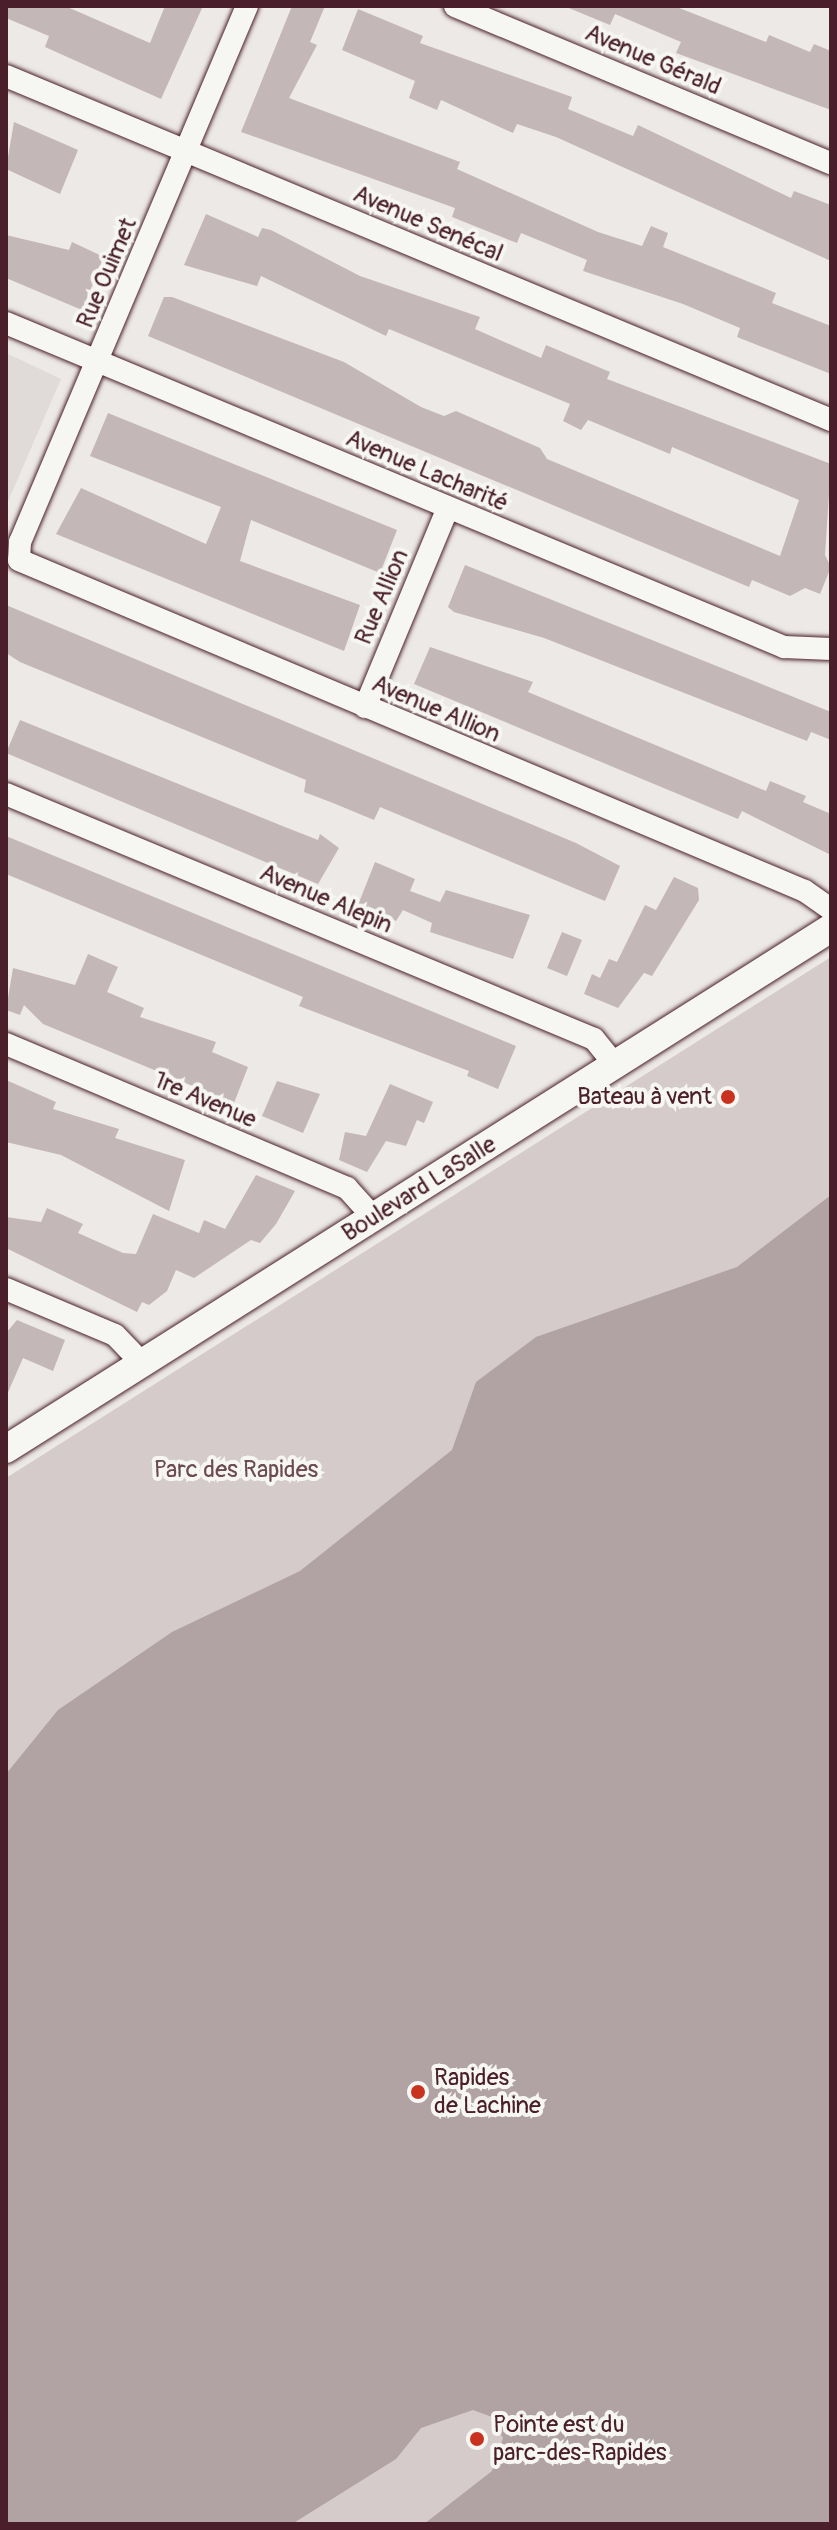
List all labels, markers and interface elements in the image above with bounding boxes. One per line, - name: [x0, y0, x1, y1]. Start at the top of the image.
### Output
- street label: Avenue Gérald: [581, 18, 725, 102]
- street label: Avenue Senécal: [349, 180, 507, 268]
- street label: Rue Ouimet: [71, 214, 143, 332]
- street label: Avenue Lacharité: [341, 424, 513, 518]
- street label: Rue Allion: [349, 545, 415, 649]
- street label: Avenue Allion: [368, 669, 504, 749]
- street label: Avenue Alepin: [255, 858, 397, 940]
- street label: 1re Avenue: [150, 1066, 260, 1134]
- place label: Bateau à vent: [577, 1083, 712, 1111]
- marker: Bateau à vent: [719, 1088, 737, 1106]
- street label: Boulevard LaSalle: [337, 1130, 501, 1248]
- park label: Parc des Rapides: [154, 1456, 318, 1484]
- place label: Rapides de Lachine: [434, 2064, 541, 2120]
- marker: Rapides de Lachine: [409, 2083, 427, 2101]
- place label: Pointe est du parc-des-Rapides: [493, 2411, 666, 2467]
- marker: Pointe est du parc-des-Rapides: [468, 2430, 486, 2448]

